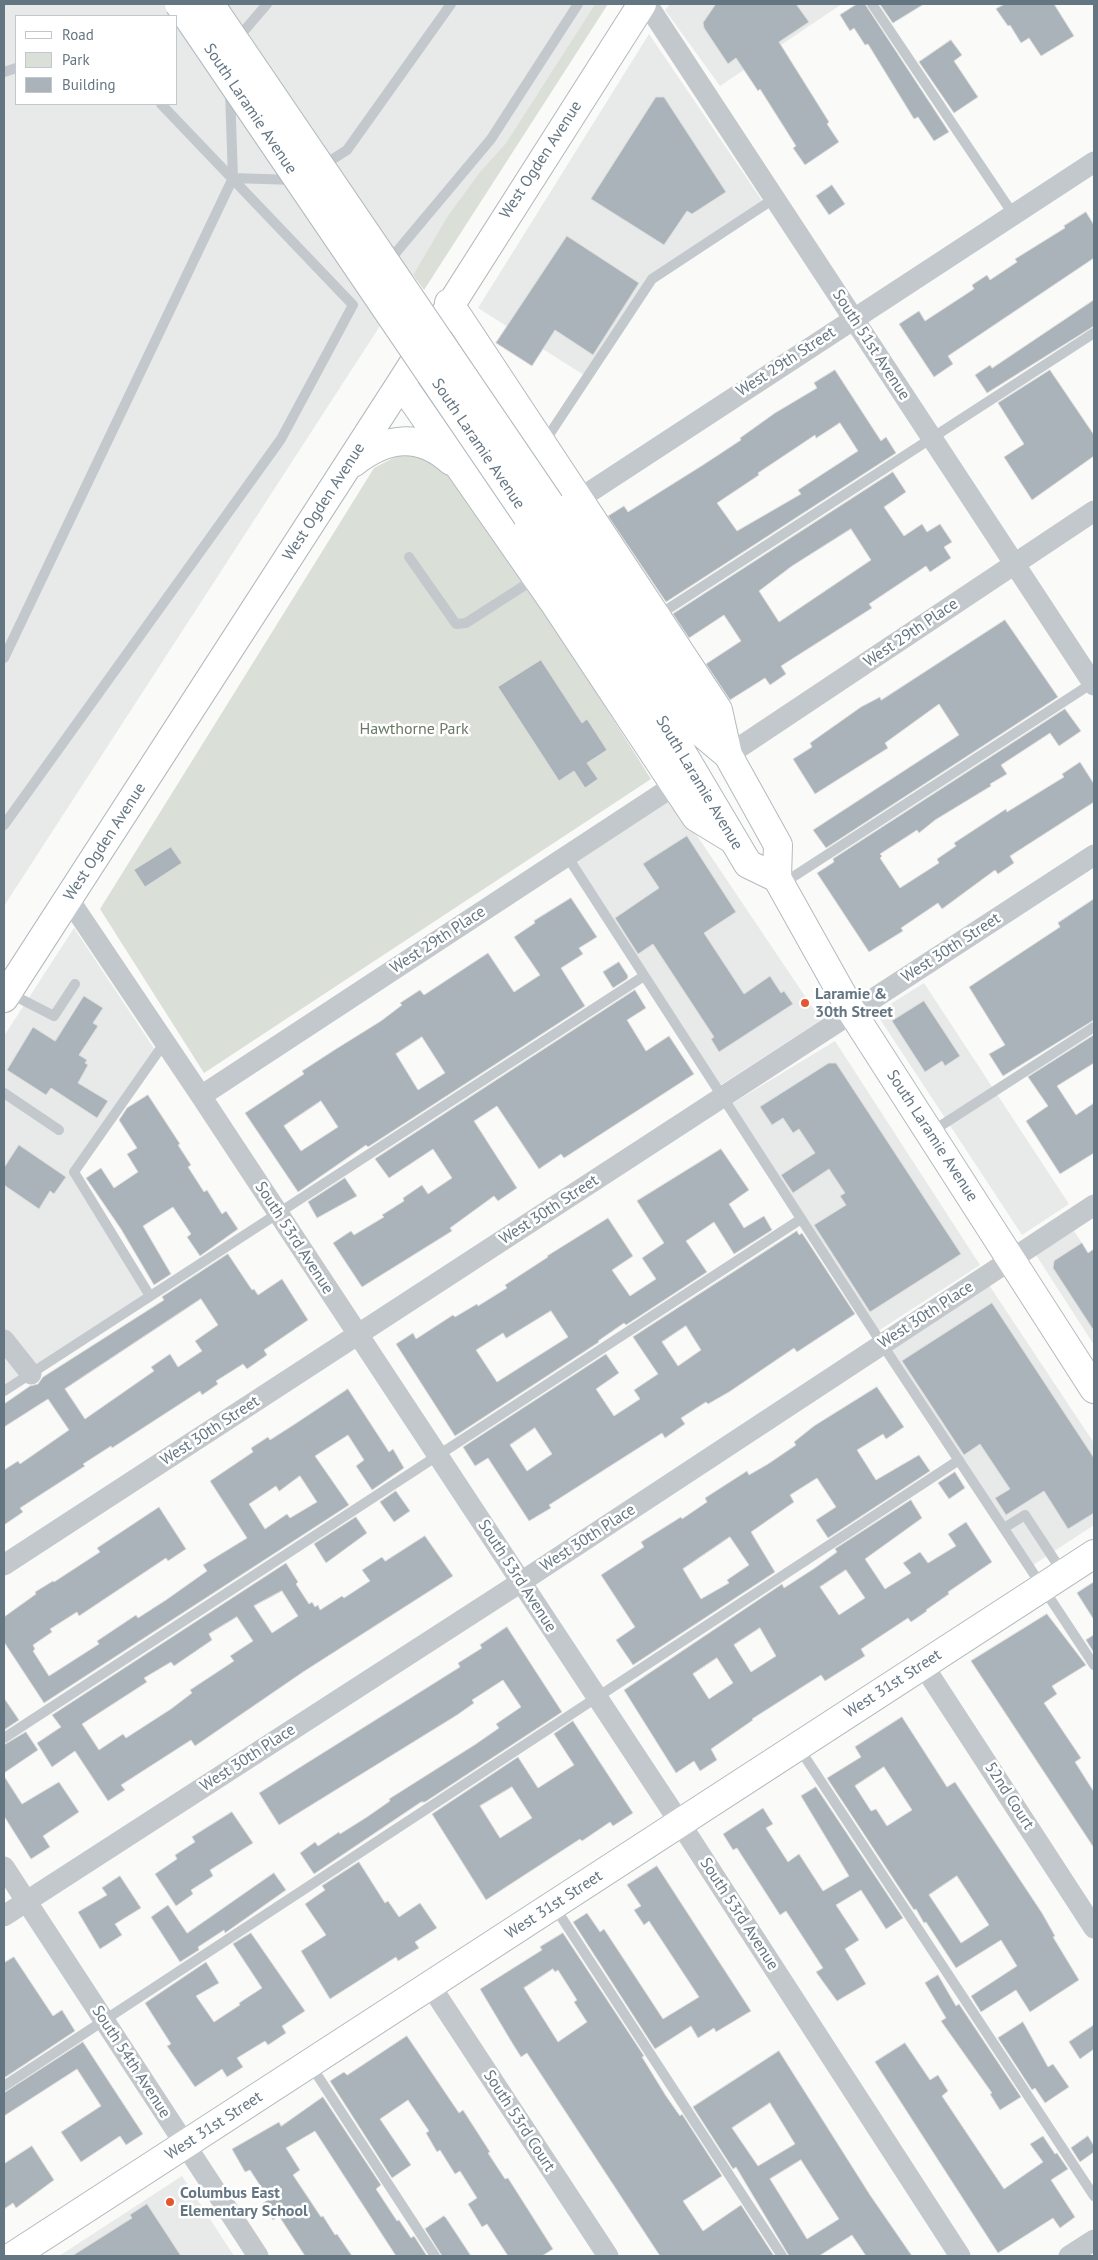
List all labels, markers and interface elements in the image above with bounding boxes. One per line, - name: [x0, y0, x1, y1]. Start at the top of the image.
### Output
- legend: [15, 15, 178, 105]
- text: Road: [62, 25, 94, 44]
- street label: South Laramie Avenue: [199, 40, 301, 178]
- text: Park: [62, 50, 90, 69]
- text: Building: [62, 75, 116, 94]
- street label: West Ogden Avenue: [496, 98, 586, 222]
- street label: South 51st Avenue: [828, 286, 914, 404]
- street label: West 29th Street: [733, 323, 839, 401]
- street label: South Laramie Avenue: [427, 375, 529, 513]
- street label: West Ogden Avenue: [279, 440, 369, 564]
- street label: West 29th Place: [860, 594, 962, 672]
- street label: South Laramie Avenue: [651, 712, 747, 854]
- park label: Hawthorne Park: [359, 719, 469, 739]
- street label: West Ogden Avenue: [60, 780, 150, 904]
- street label: West 29th Place: [387, 902, 489, 978]
- street label: West 30th Street: [898, 909, 1004, 987]
- place label: Laramie & 30th Street: [815, 984, 893, 1022]
- marker: Laramie & 30th Street: [799, 997, 811, 1009]
- street label: South Laramie Avenue: [882, 1067, 982, 1205]
- street label: West 30th Street: [496, 1171, 602, 1249]
- street label: South 53rd Avenue: [251, 1178, 337, 1298]
- street label: West 30th Place: [875, 1277, 977, 1353]
- street label: West 30th Street: [157, 1392, 263, 1470]
- street label: West 30th Place: [537, 1500, 639, 1576]
- street label: South 53rd Avenue: [474, 1516, 560, 1636]
- street label: West 31st Street: [841, 1645, 945, 1723]
- street label: West 30th Place: [197, 1720, 299, 1796]
- street label: 52nd Court: [980, 1759, 1038, 1833]
- street label: South 53rd Avenue: [696, 1854, 782, 1974]
- street label: West 31st Street: [502, 1866, 606, 1944]
- street label: South 54th Avenue: [88, 2002, 174, 2122]
- street label: South 53rd Court: [479, 2067, 559, 2175]
- street label: West 31st Street: [162, 2087, 266, 2165]
- place label: Columbus East Elementary School: [180, 2183, 308, 2221]
- marker: Columbus East Elementary School: [164, 2196, 176, 2208]

